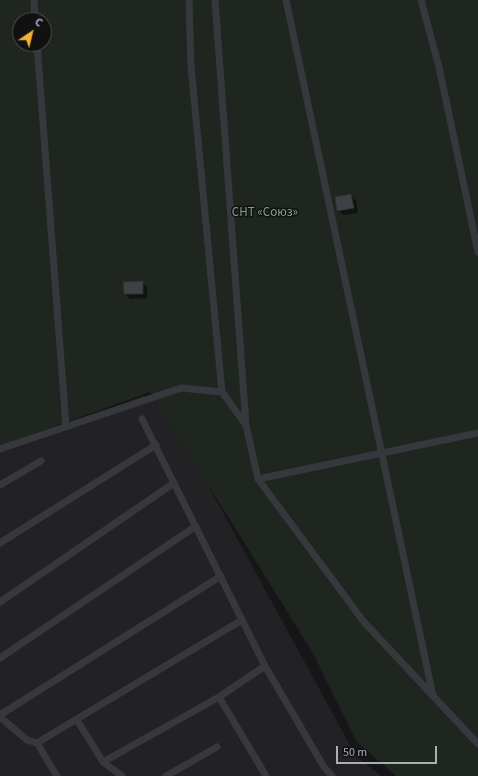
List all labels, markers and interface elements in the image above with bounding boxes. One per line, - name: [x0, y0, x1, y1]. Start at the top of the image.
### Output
- north arrow: [12, 12, 52, 52]
- text: С: [32, 15, 46, 31]
- park label: СНТ «Союз»: [232, 205, 298, 221]
- scale bar: [338, 738, 439, 764]
- text: 50 m: [343, 744, 367, 761]

